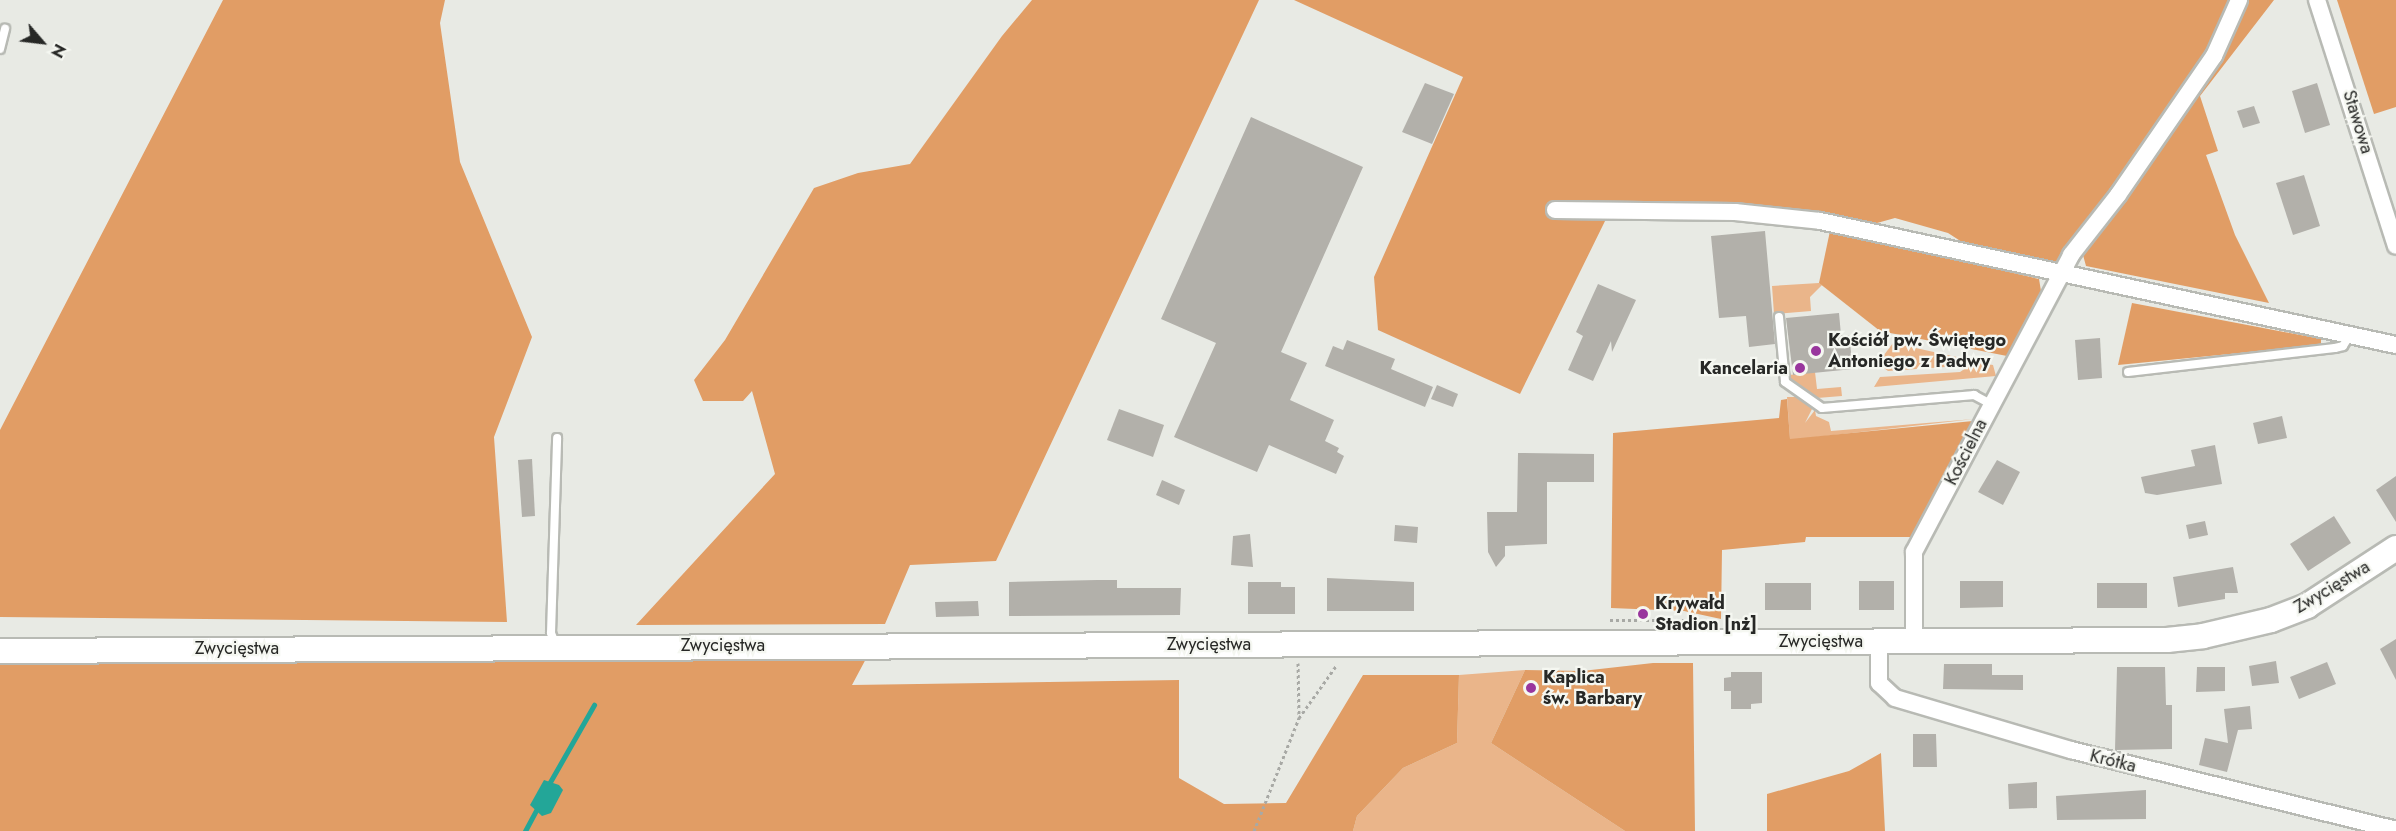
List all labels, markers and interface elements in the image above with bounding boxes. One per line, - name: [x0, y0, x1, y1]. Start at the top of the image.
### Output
- north arrow: [12, 12, 72, 72]
- text: N: [45, 40, 71, 62]
- street label: Stawowa: [2338, 88, 2378, 156]
- place label: Kościół pw. Świętego Antoniego z Padwy: [1828, 330, 2006, 372]
- marker: Kościół pw. Świętego Antoniego z Padwy: [1809, 344, 1823, 358]
- place label: Kancelaria: [1700, 357, 1788, 379]
- marker: Kancelaria: [1793, 361, 1807, 375]
- street label: Kościelna: [1940, 415, 1992, 489]
- street label: Zwycięstwa: [2290, 556, 2374, 618]
- place label: Krywałd Stadion [nż]: [1655, 593, 1757, 636]
- marker: Krywałd Stadion [nż]: [1636, 607, 1650, 621]
- street label: Zwycięstwa: [1779, 630, 1863, 652]
- street label: Zwycięstwa: [1167, 633, 1251, 655]
- street label: Zwycięstwa: [681, 634, 765, 656]
- street label: Zwycięstwa: [195, 637, 279, 659]
- place label: Kaplica św. Barbary: [1543, 667, 1642, 710]
- marker: Kaplica św. Barbary: [1524, 681, 1538, 695]
- street label: Krótka: [2088, 745, 2138, 777]

